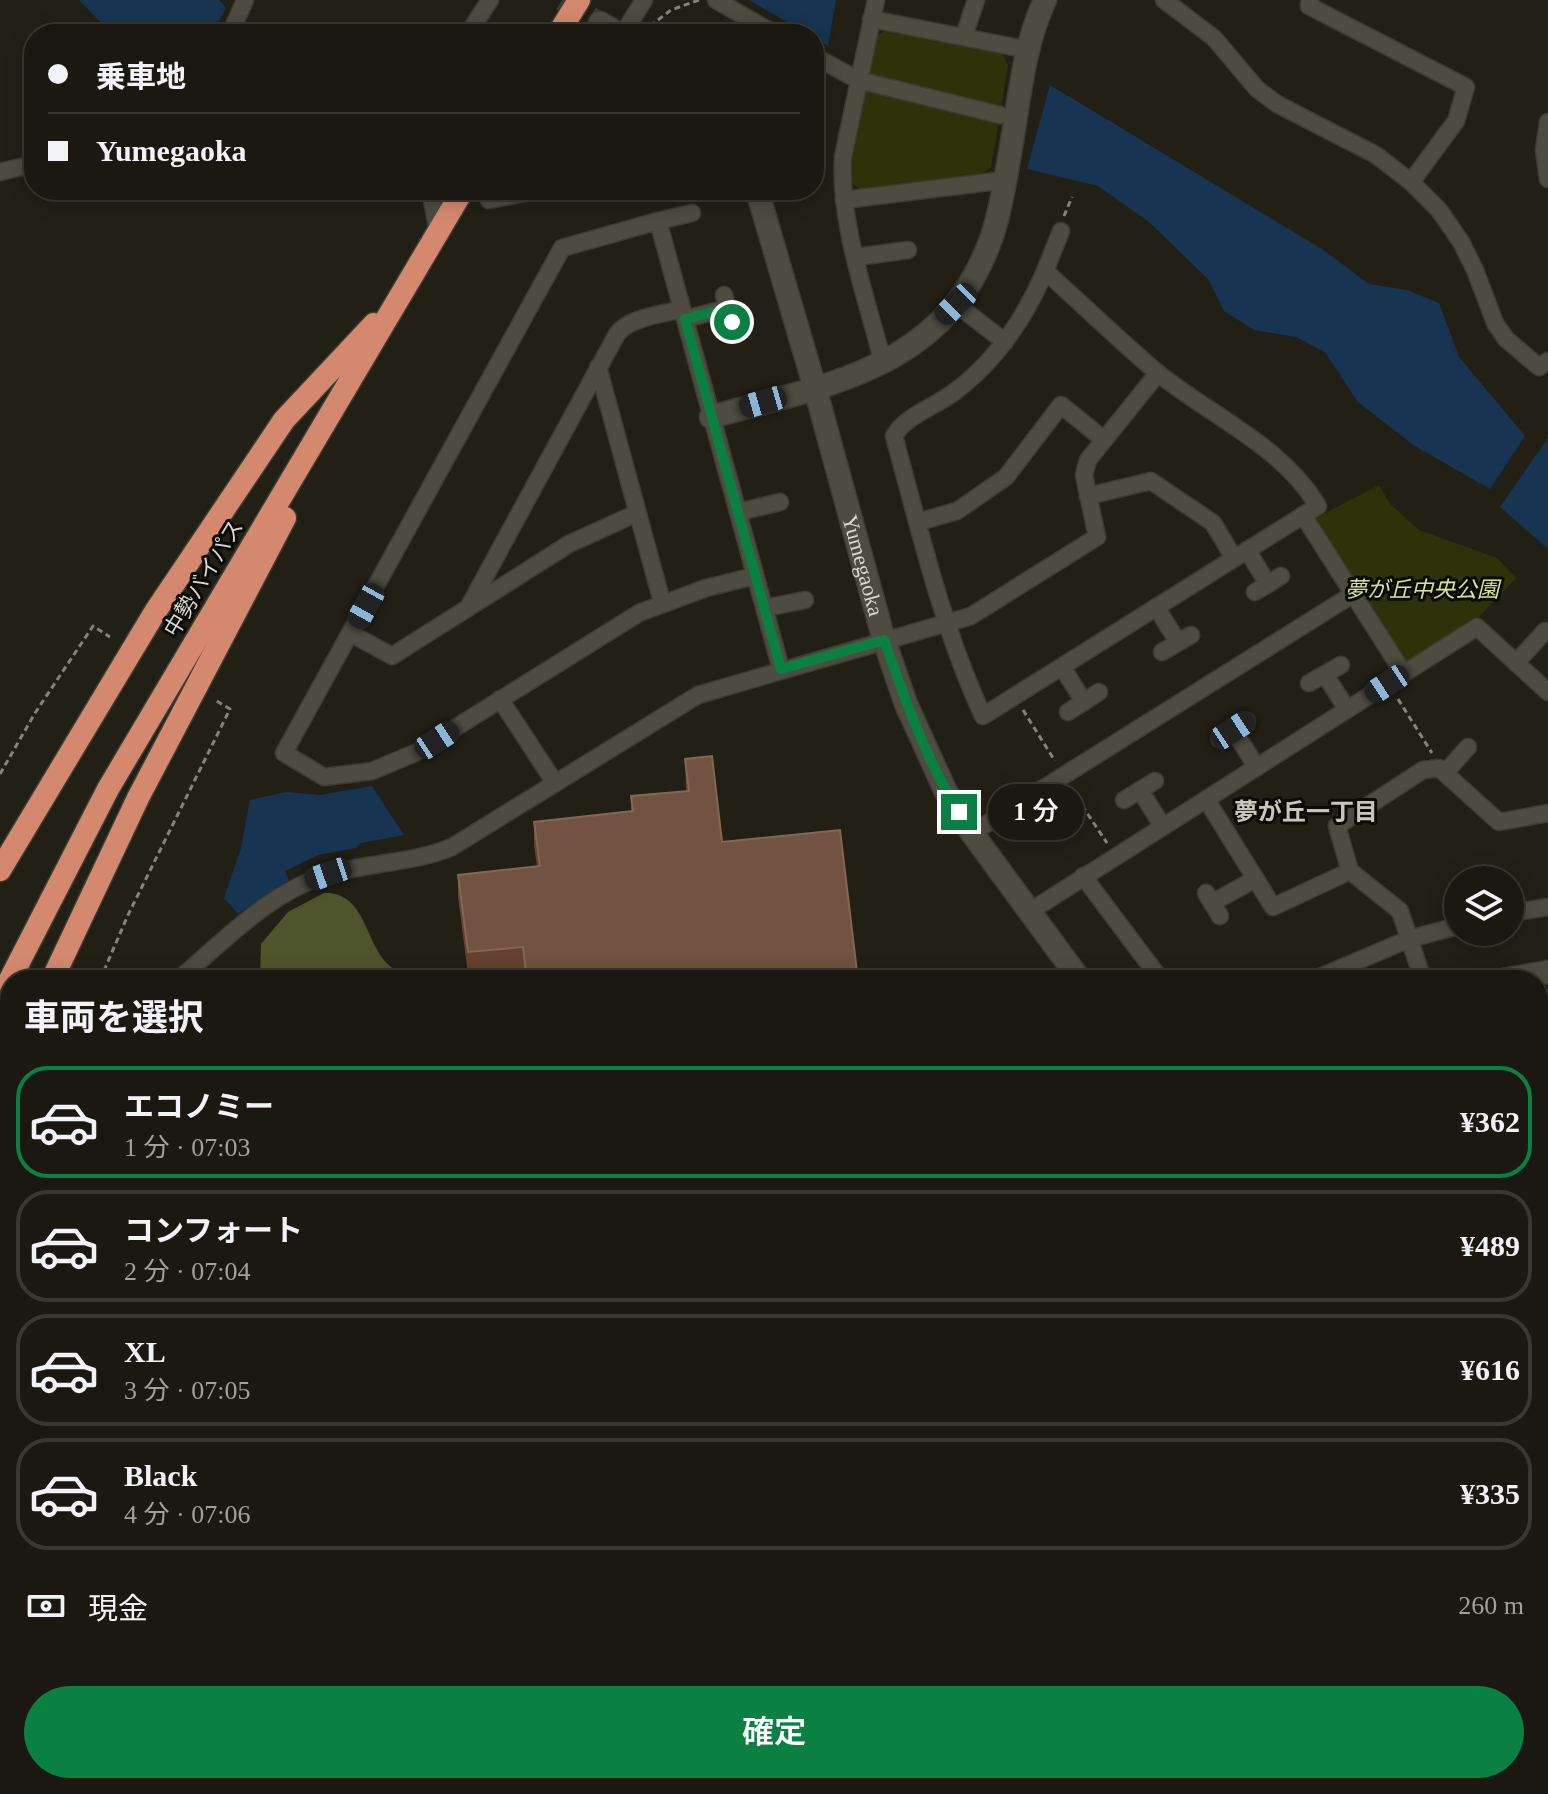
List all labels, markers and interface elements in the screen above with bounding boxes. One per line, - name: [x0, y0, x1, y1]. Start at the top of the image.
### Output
- text: 乗車地: [96, 60, 186, 93]
- text: Yumegaoka: [96, 134, 247, 167]
- car: [931, 279, 981, 329]
- route start: [714, 304, 750, 340]
- car: [737, 384, 789, 420]
- street label: Yumegaoka: [837, 512, 889, 619]
- street label: 中勢バイパス: [159, 515, 248, 641]
- park label: 夢が丘中央公園: [1345, 577, 1502, 602]
- car: [344, 579, 388, 633]
- car: [1360, 661, 1414, 707]
- car: [1206, 707, 1260, 753]
- car: [410, 717, 464, 763]
- callout: 1 分: [987, 784, 1083, 840]
- route end: [941, 794, 977, 830]
- text: 1 分: [1013, 797, 1059, 826]
- district label: 夢が丘一丁目: [1234, 799, 1378, 825]
- car: [301, 855, 355, 893]
- map controls: [1444, 866, 1524, 946]
- button: layers: [1444, 866, 1524, 946]
- text: 車両を選択: [24, 998, 204, 1038]
- icon: car: [28, 1086, 100, 1158]
- text: エコノミー: [124, 1090, 274, 1123]
- text: ¥362: [1460, 1105, 1520, 1138]
- text: 1 分 · 07:03: [124, 1133, 250, 1162]
- icon: car: [28, 1210, 100, 1282]
- text: コンフォート: [124, 1214, 303, 1247]
- text: ¥489: [1460, 1229, 1520, 1262]
- text: 2 分 · 07:04: [124, 1257, 250, 1286]
- icon: car: [28, 1334, 100, 1406]
- text: XL: [124, 1335, 166, 1368]
- text: ¥616: [1460, 1353, 1520, 1386]
- text: 3 分 · 07:05: [124, 1376, 250, 1405]
- icon: car: [28, 1458, 100, 1530]
- text: Black: [124, 1459, 197, 1492]
- text: ¥335: [1460, 1477, 1520, 1510]
- text: 4 分 · 07:06: [124, 1500, 250, 1529]
- icon: cash: [24, 1584, 68, 1628]
- text: 260 m: [1458, 1591, 1524, 1620]
- text: 現金: [88, 1592, 148, 1625]
- button: 確定: [24, 1686, 1524, 1778]

